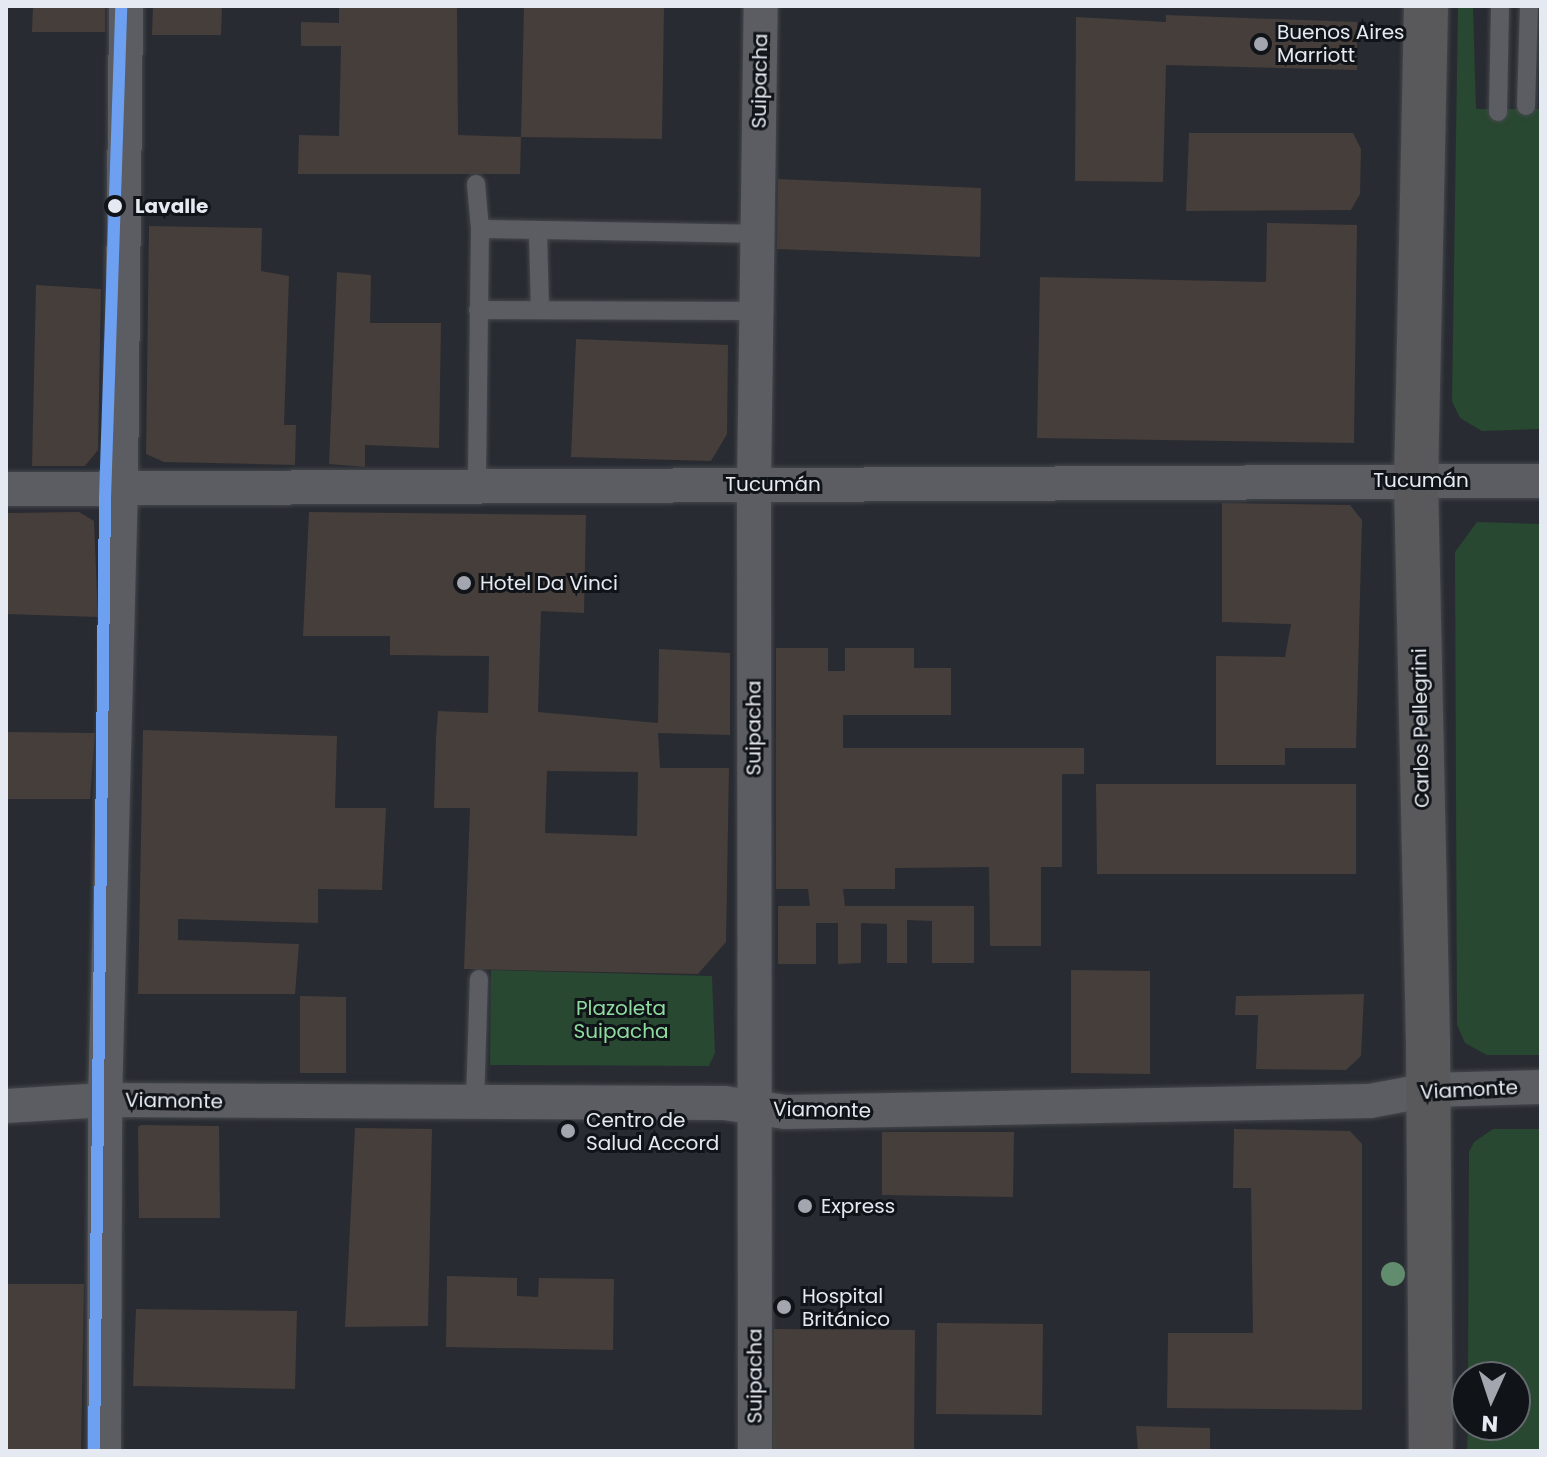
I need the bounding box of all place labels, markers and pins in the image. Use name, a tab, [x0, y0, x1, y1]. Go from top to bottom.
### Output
place label: Buenos Aires Marriott	[1277, 20, 1405, 67]
marker: Buenos Aires Marriott	[1252, 35, 1270, 53]
marker: Lavalle	[102, 193, 128, 219]
place label: Lavalle	[135, 194, 208, 218]
place label: Hotel Da Vinci	[480, 571, 618, 595]
marker: Hotel Da Vinci	[455, 574, 473, 592]
place label: Centro de Salud Accord	[586, 1108, 719, 1155]
marker: Centro de Salud Accord	[557, 1120, 579, 1142]
place label: Express	[821, 1194, 895, 1218]
marker: Express	[796, 1197, 814, 1215]
place label: Hospital Británico	[802, 1284, 890, 1331]
marker: Hospital Británico	[773, 1296, 795, 1318]

